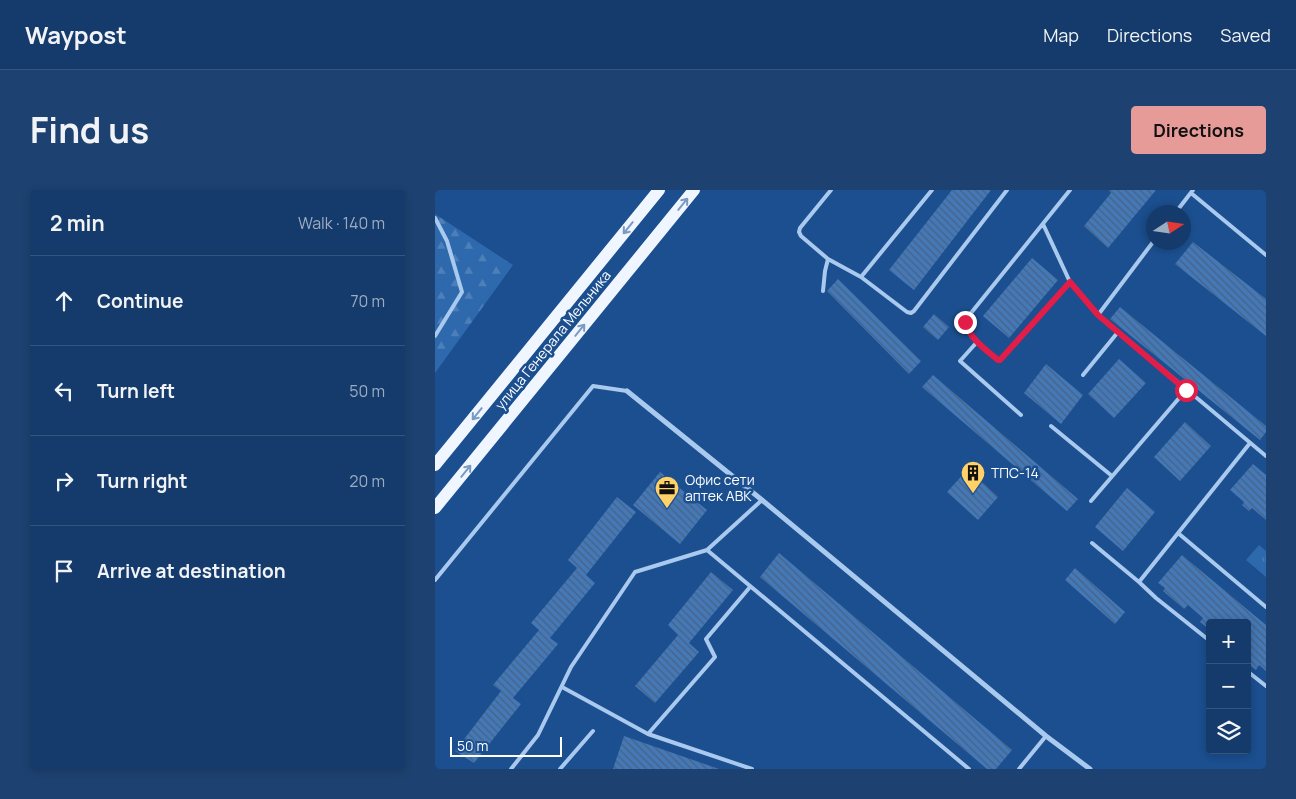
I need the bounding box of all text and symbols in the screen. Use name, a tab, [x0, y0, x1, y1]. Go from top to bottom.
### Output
text: Waypost	[25, 18, 127, 51]
text: Map	[1043, 23, 1079, 47]
text: Directions	[1107, 23, 1192, 47]
text: Saved	[1220, 23, 1271, 47]
text: Find us	[30, 106, 149, 154]
button: Directions	[1131, 106, 1266, 154]
one-way arrow	[677, 198, 688, 211]
north arrow	[1146, 205, 1191, 250]
text: 2 min	[50, 209, 105, 237]
text: Walk · 140 m	[298, 212, 385, 234]
one-way arrow	[622, 221, 633, 234]
street label: улица Генерала Мельника	[490, 266, 615, 413]
icon: ahead	[50, 287, 78, 315]
text: Continue	[97, 288, 183, 314]
text: 70 m	[350, 290, 385, 312]
route end	[954, 311, 977, 334]
one-way arrow	[575, 324, 586, 337]
icon: left	[50, 377, 78, 405]
text: Turn left	[97, 378, 175, 404]
route start	[1175, 379, 1198, 402]
text: 50 m	[349, 380, 385, 402]
one-way arrow	[471, 407, 482, 420]
building icon: ТПС-14	[960, 460, 986, 494]
place label: ТПС-14	[991, 463, 1039, 482]
one-way arrow	[460, 464, 471, 477]
icon: right	[50, 467, 78, 495]
text: Turn right	[97, 468, 187, 494]
text: 20 m	[349, 470, 385, 492]
place label: Офис сети аптек АВК	[685, 470, 755, 505]
office icon: Офис сети аптек АВК	[654, 475, 680, 509]
icon: arrive	[50, 557, 78, 585]
text: Arrive at destination	[97, 558, 286, 584]
map controls	[1206, 619, 1251, 754]
button: +	[1206, 619, 1251, 664]
button: −	[1206, 664, 1251, 709]
button: layers	[1206, 709, 1251, 754]
scale bar	[450, 734, 563, 757]
text: 50 m	[457, 736, 488, 755]

